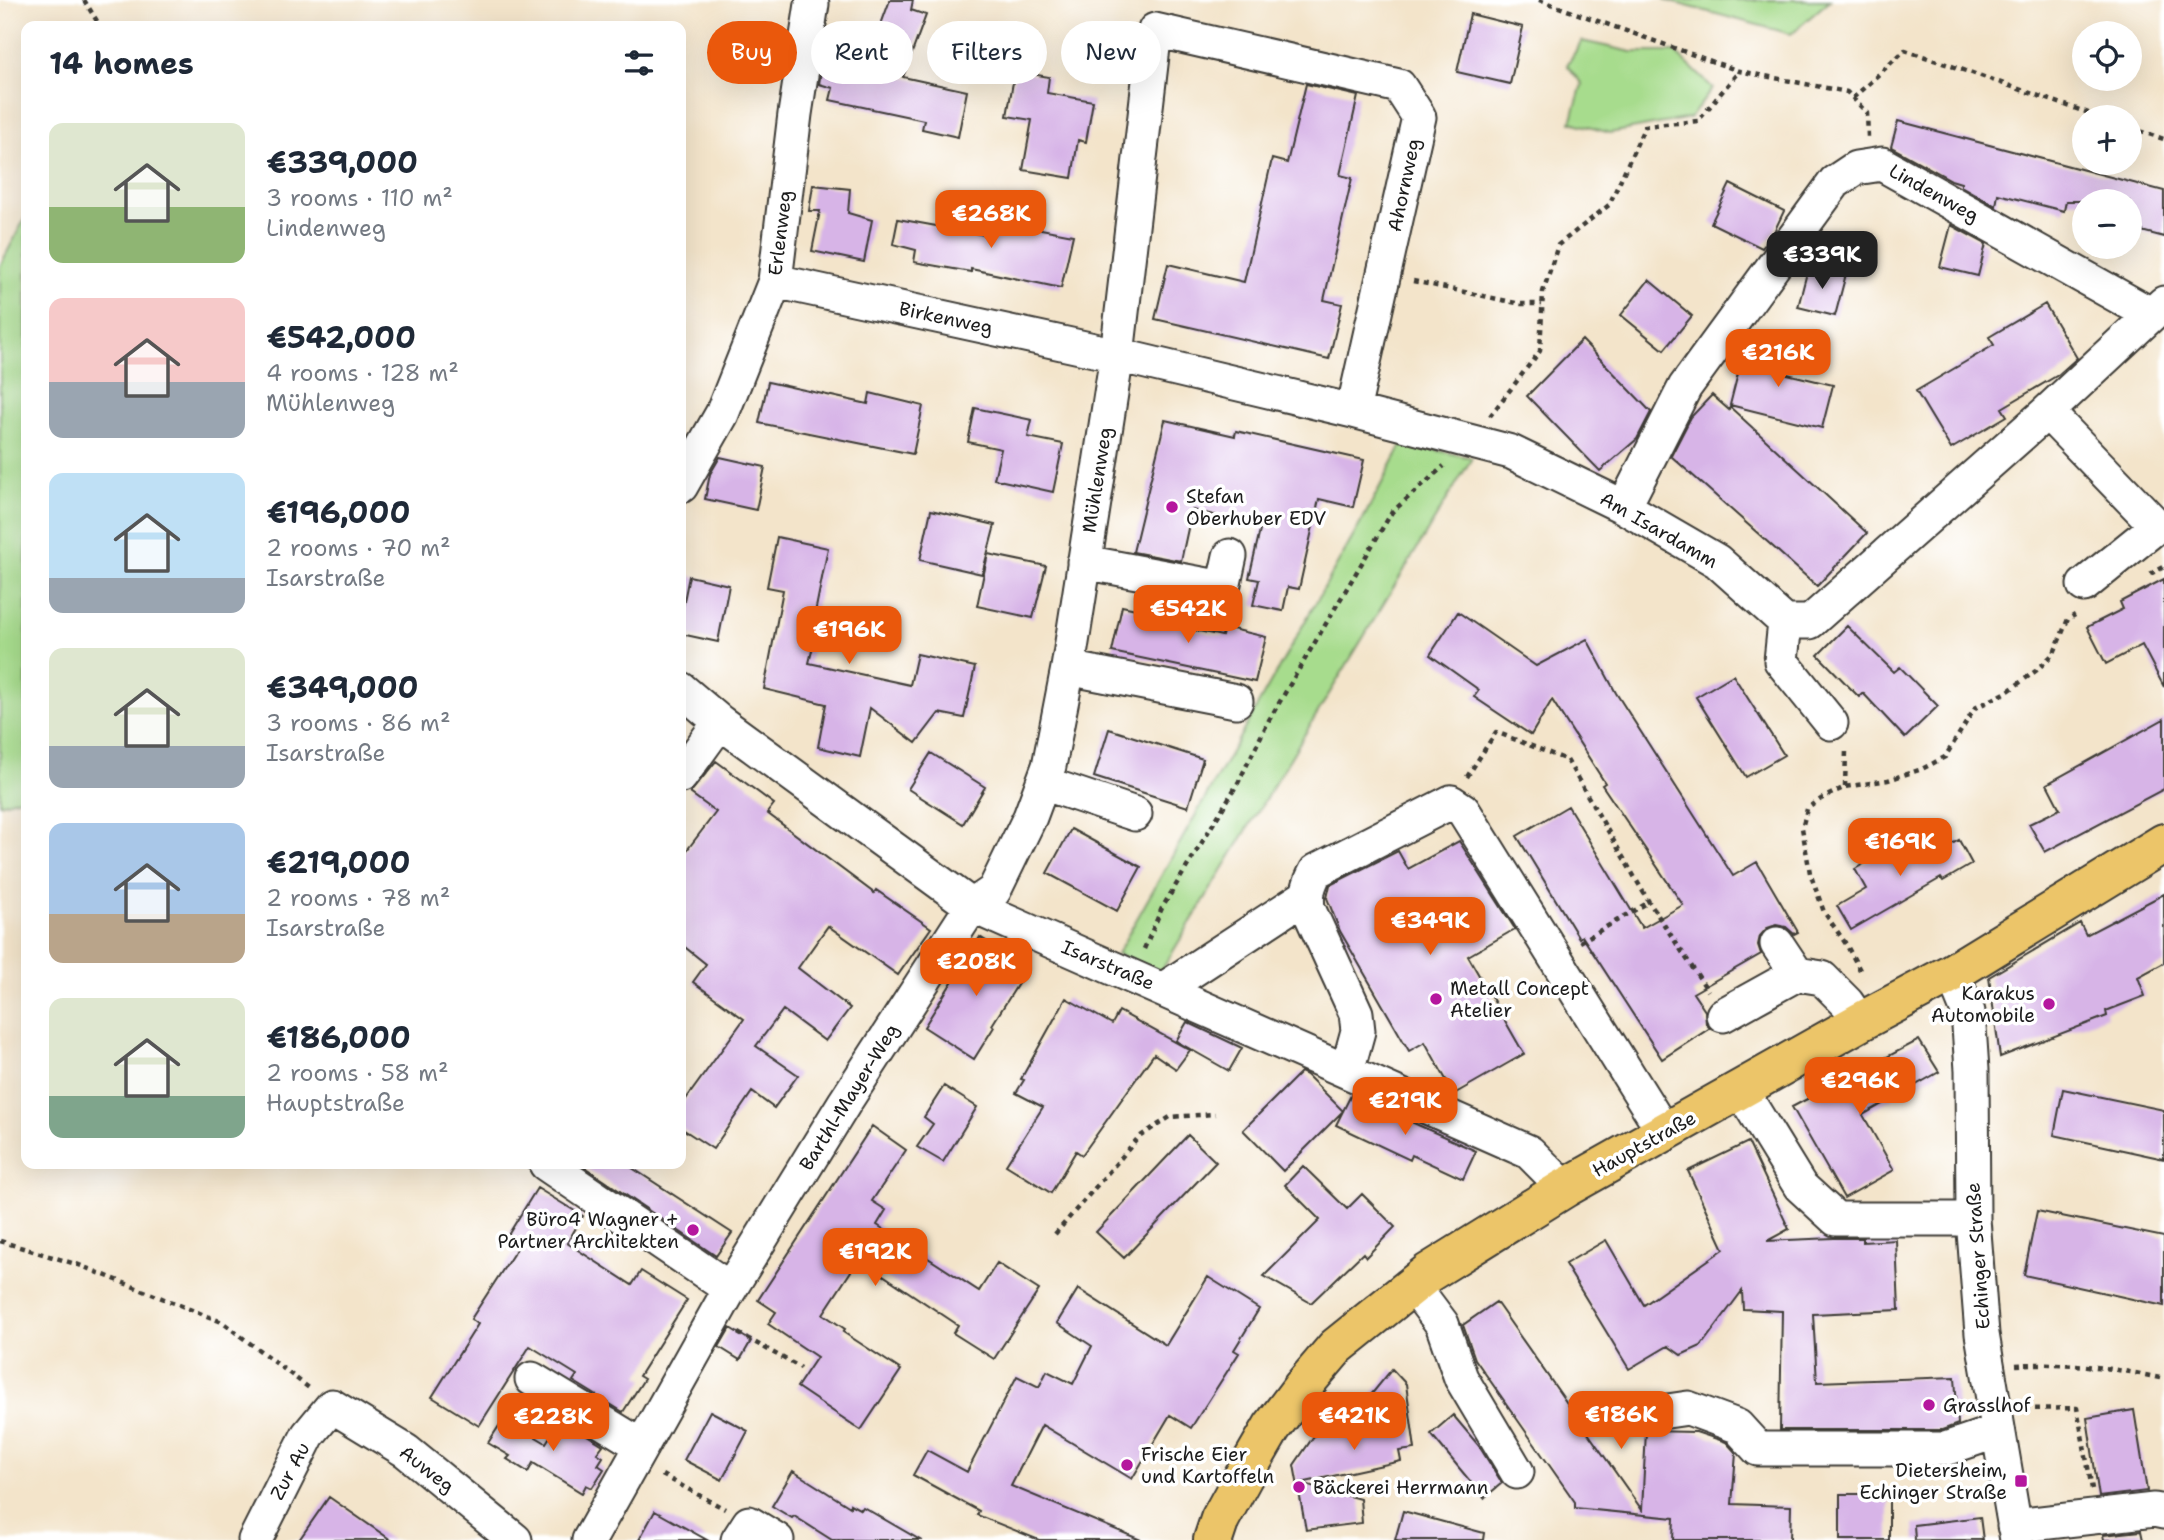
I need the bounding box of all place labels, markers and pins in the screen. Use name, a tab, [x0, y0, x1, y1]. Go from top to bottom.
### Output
pin: €268K	[942, 190, 1040, 250]
pin: €339K	[1773, 232, 1871, 291]
pin: €216K	[1729, 330, 1827, 389]
place label: Stefan Oberhuber EDV	[1186, 484, 1326, 531]
marker: Stefan Oberhuber EDV	[1164, 499, 1180, 515]
pin: €542K	[1139, 586, 1237, 645]
pin: €196K	[800, 606, 898, 666]
pin: €169K	[1851, 818, 1949, 878]
pin: €349K	[1381, 898, 1479, 957]
pin: €208K	[927, 939, 1025, 998]
place label: Metall Concept Atelier	[1450, 976, 1589, 1023]
place label: Karakus Automobile	[1931, 981, 2035, 1028]
marker: Metall Concept Atelier	[1428, 991, 1444, 1007]
marker: Karakus Automobile	[2041, 996, 2057, 1012]
pin: €296K	[1811, 1058, 1909, 1117]
pin: €219K	[1356, 1078, 1454, 1137]
place label: Büro4 Wagner + Partner Architekten	[497, 1207, 679, 1254]
marker: Büro4 Wagner + Partner Architekten	[685, 1222, 701, 1238]
pin: €192K	[826, 1228, 924, 1288]
pin: €421K	[1305, 1392, 1403, 1452]
pin: €186K	[1572, 1392, 1670, 1451]
place label: Grasslhof	[1943, 1393, 2032, 1418]
pin: €228K	[504, 1394, 602, 1453]
marker: Grasslhof	[1921, 1397, 1937, 1413]
place label: Frische Eier und Kartoffeln	[1141, 1442, 1274, 1489]
marker: Frische Eier und Kartoffeln	[1119, 1457, 1135, 1473]
place label: Dietersheim, Echinger Straße	[1860, 1458, 2007, 1505]
marker: Dietersheim, Echinger Straße	[2013, 1473, 2029, 1489]
place label: Bäckerei Herrmann	[1313, 1475, 1488, 1500]
marker: Bäckerei Herrmann	[1291, 1479, 1307, 1495]

